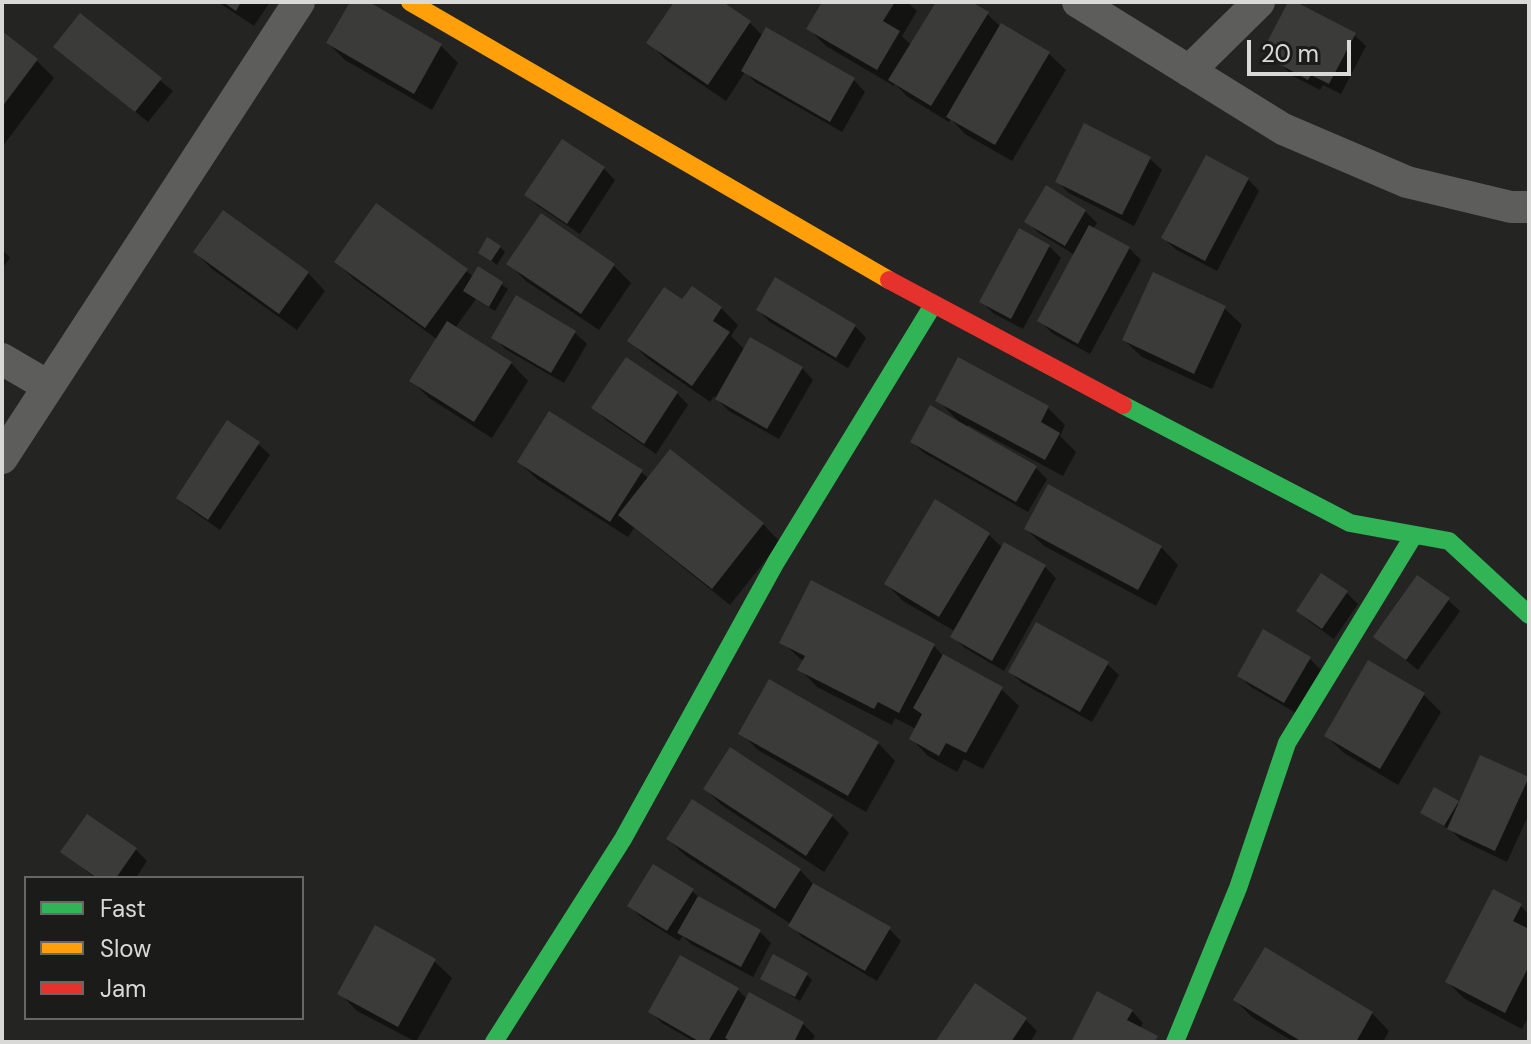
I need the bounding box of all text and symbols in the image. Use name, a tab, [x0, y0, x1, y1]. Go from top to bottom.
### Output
scale bar	[1251, 24, 1355, 74]
text: 20 m	[1261, 38, 1319, 69]
legend	[24, 876, 304, 1020]
text: Fast	[100, 893, 146, 924]
text: Slow	[100, 933, 151, 964]
text: Jam	[100, 973, 146, 1004]

